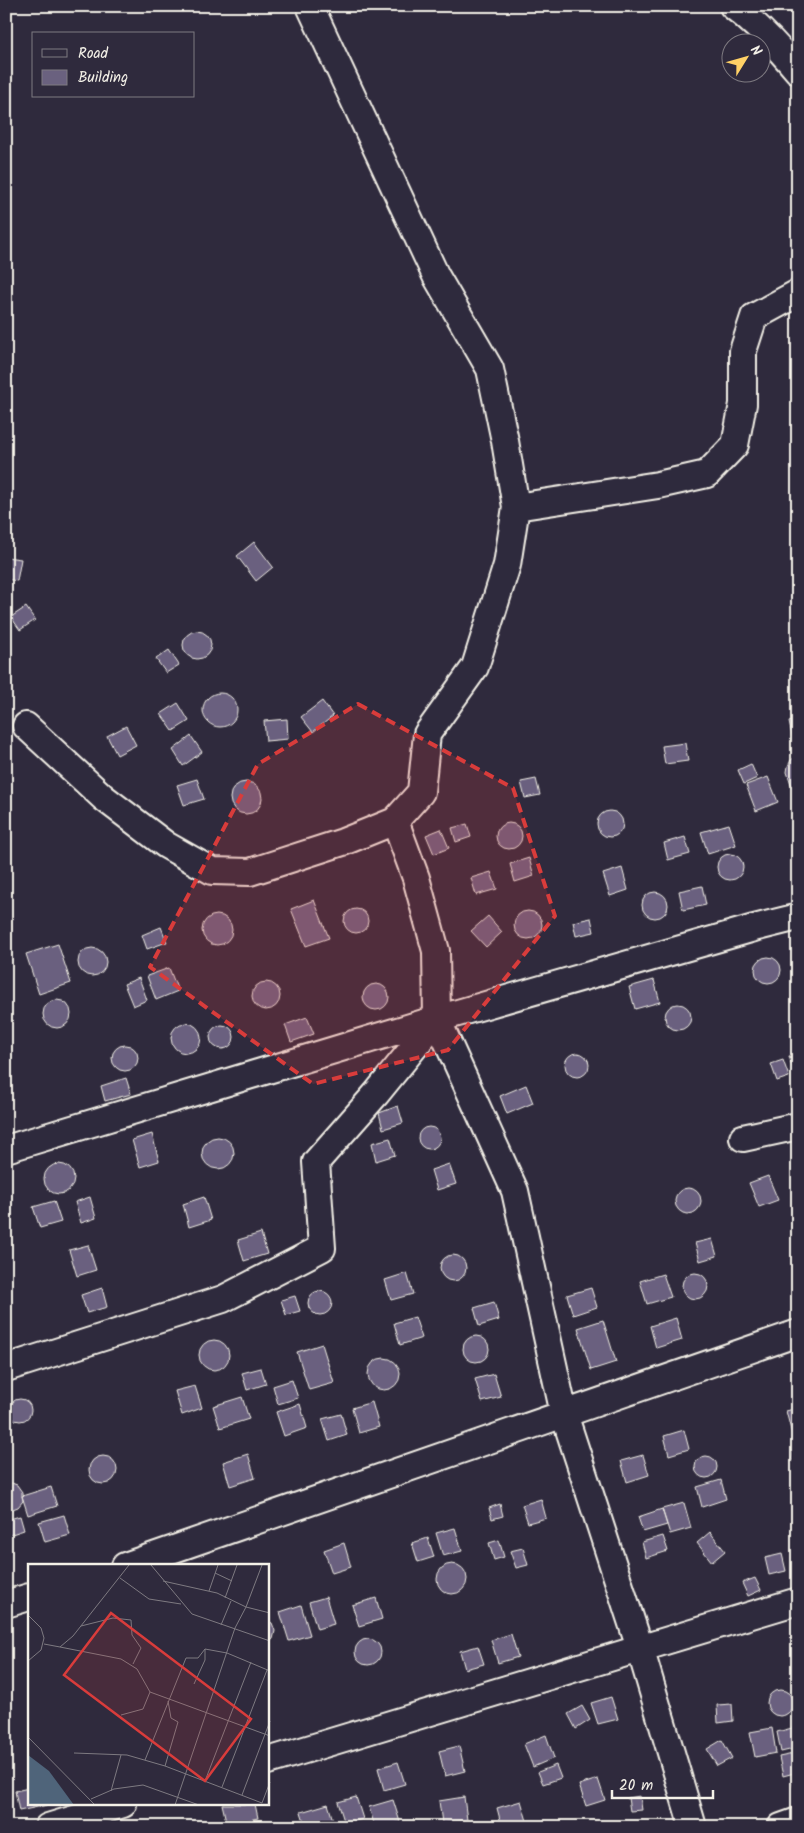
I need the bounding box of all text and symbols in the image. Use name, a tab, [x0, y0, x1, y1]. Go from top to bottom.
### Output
legend	[32, 32, 195, 98]
north arrow	[722, 32, 772, 82]
text: N	[744, 41, 767, 61]
text: Road	[78, 42, 109, 66]
text: Building	[78, 66, 128, 90]
inset map	[28, 1564, 269, 1806]
scale bar	[612, 1768, 713, 1800]
text: 20 m	[619, 1774, 653, 1798]

